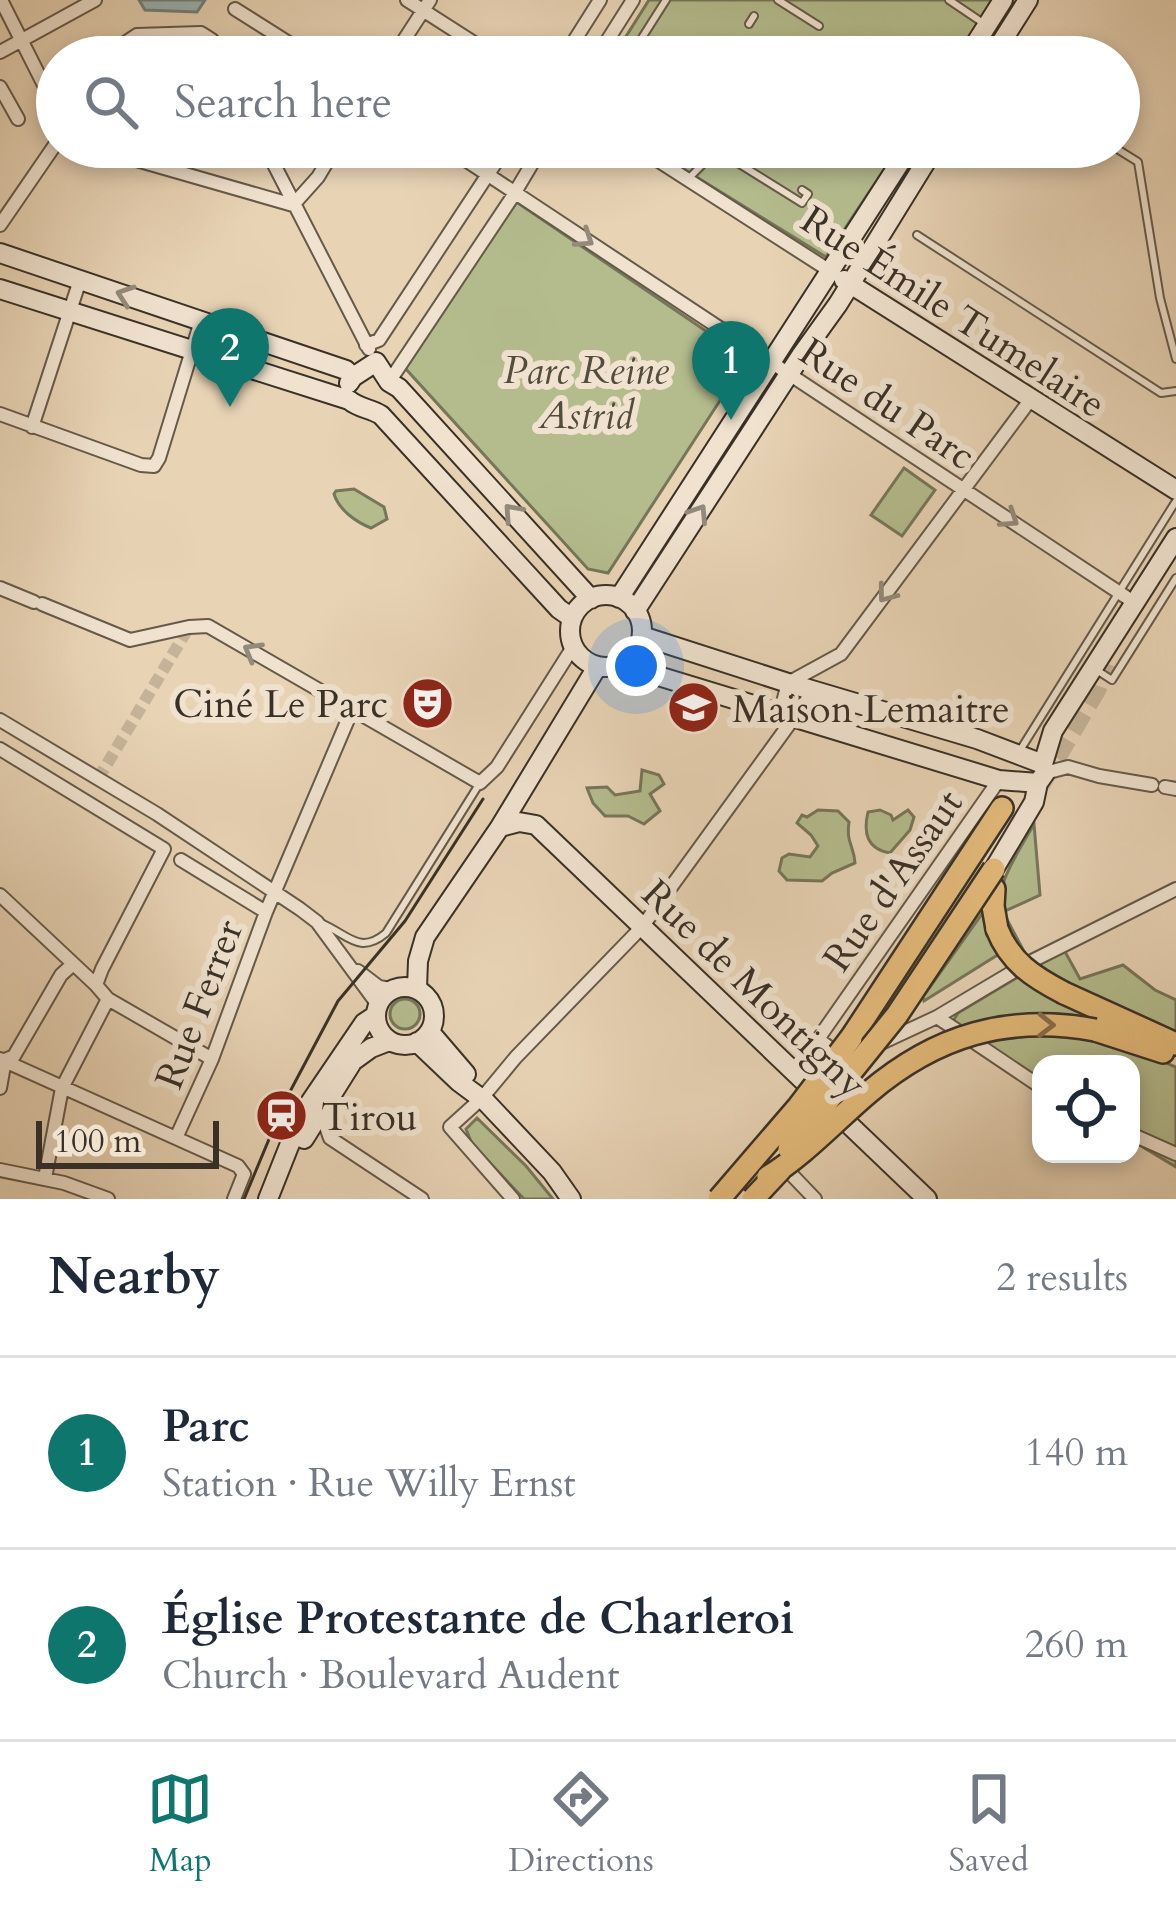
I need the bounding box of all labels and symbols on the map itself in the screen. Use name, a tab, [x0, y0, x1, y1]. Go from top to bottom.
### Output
street label: Rue Émile Tumelaire	[791, 194, 1116, 431]
one-way arrow	[572, 225, 594, 247]
one-way arrow	[116, 285, 137, 309]
pin: 2	[191, 308, 269, 407]
pin: 1	[692, 321, 770, 420]
street label: Rue du Parc	[789, 326, 985, 482]
park label: Parc Reine Astrid	[503, 344, 670, 442]
one-way arrow	[505, 504, 526, 526]
one-way arrow	[685, 504, 708, 526]
one-way arrow	[996, 505, 1018, 527]
one-way arrow	[879, 581, 901, 602]
your location	[606, 636, 666, 696]
one-way arrow	[243, 642, 264, 665]
theatre icon: Ciné Le Parc	[399, 675, 455, 731]
place label: Ciné Le Parc	[173, 678, 388, 731]
school or university icon: Maison Lemaitre	[665, 680, 721, 736]
place label: Maison Lemaitre	[732, 683, 1010, 736]
street label: Rue d'Assaut	[811, 779, 975, 982]
street label: Rue de Montigny	[630, 868, 878, 1110]
street label: Rue Ferrer	[143, 912, 256, 1097]
one-way arrow	[1037, 1011, 1056, 1037]
station icon: Tirou	[254, 1088, 310, 1144]
place label: Tirou	[321, 1091, 417, 1144]
scale bar	[36, 1115, 219, 1168]

